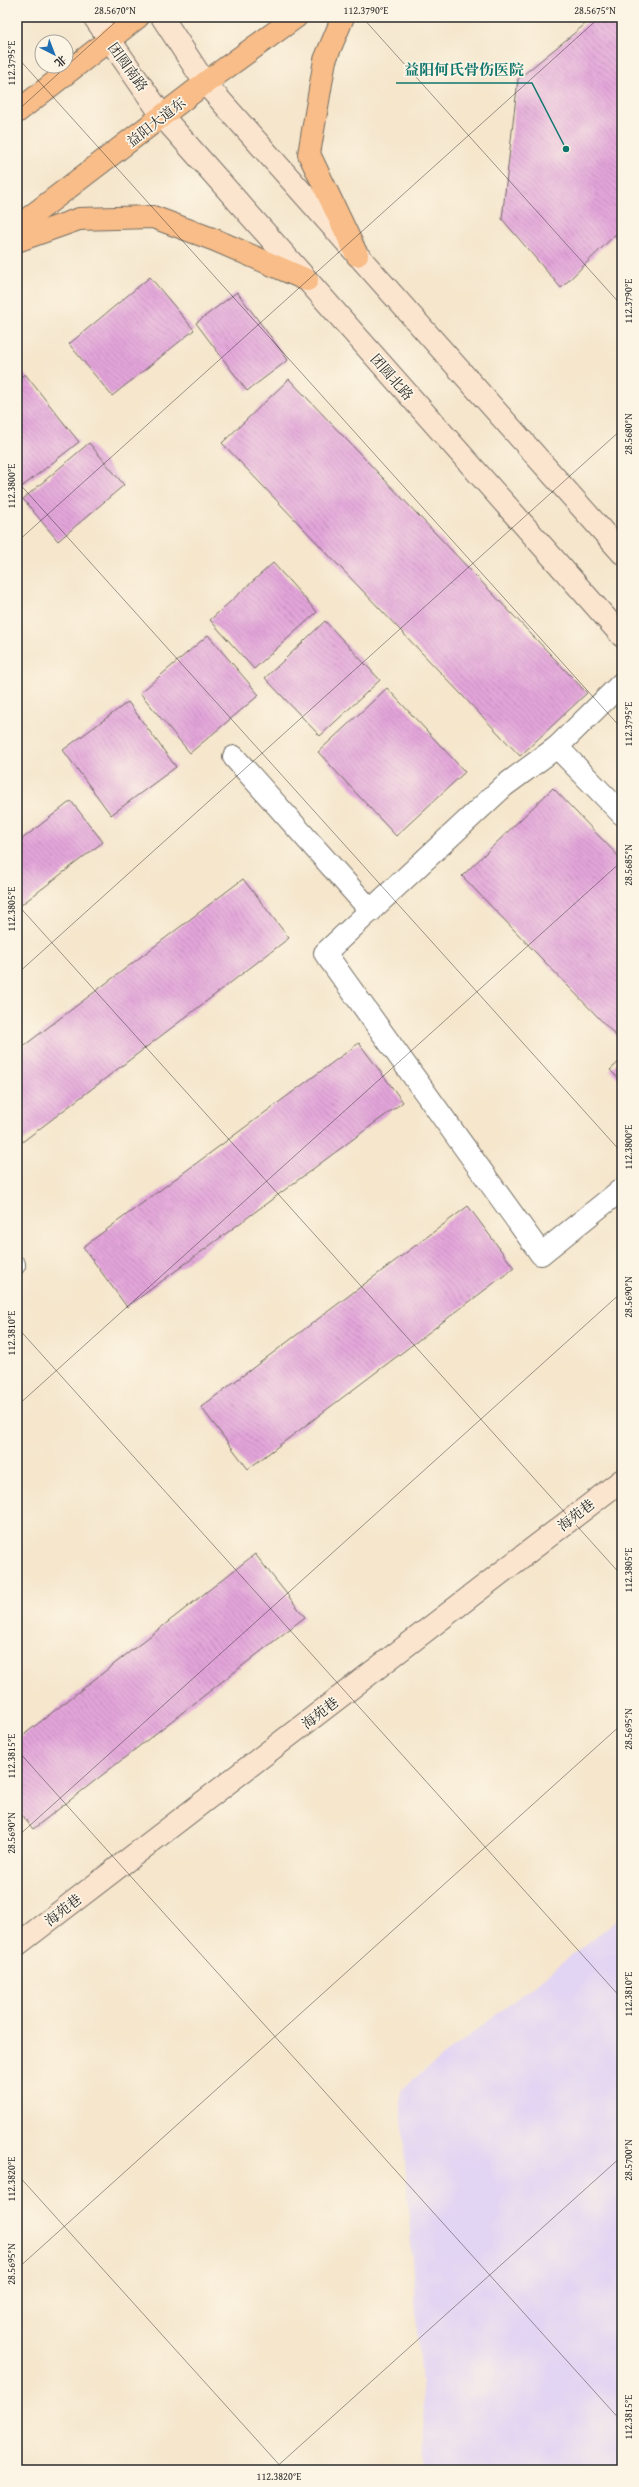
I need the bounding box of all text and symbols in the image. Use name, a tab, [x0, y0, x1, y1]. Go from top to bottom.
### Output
text: 28.5670°N	[94, 3, 136, 18]
text: 112.3790°E	[344, 3, 388, 18]
text: 28.5675°N	[574, 3, 616, 18]
north arrow	[34, 34, 74, 74]
street label: 团圆南路	[103, 38, 153, 96]
text: 112.3795°E	[4, 41, 19, 85]
text: 北	[51, 52, 70, 71]
callout: 益阳何氏骨伤医院	[396, 56, 532, 83]
text: 益阳何氏骨伤医院	[404, 59, 524, 80]
street label: 益阳大道东	[122, 93, 190, 151]
text: 112.3790°E	[621, 279, 636, 323]
street label: 团圆北路	[366, 349, 418, 405]
text: 28.5680°N	[621, 413, 636, 455]
text: 112.3800°E	[4, 464, 19, 508]
text: 112.3795°E	[621, 702, 636, 746]
text: 28.5685°N	[621, 844, 636, 886]
text: 112.3805°E	[4, 887, 19, 931]
text: 112.3800°E	[621, 1125, 636, 1169]
text: 28.5690°N	[621, 1276, 636, 1318]
text: 112.3810°E	[4, 1311, 19, 1355]
street label: 海苑巷	[553, 1494, 599, 1536]
text: 112.3805°E	[621, 1548, 636, 1592]
street label: 海苑巷	[297, 1692, 343, 1734]
text: 28.5695°N	[621, 1708, 636, 1750]
text: 112.3815°E	[4, 1734, 19, 1778]
text: 28.5690°N	[4, 1812, 19, 1854]
street label: 海苑巷	[40, 1889, 86, 1931]
text: 112.3810°E	[621, 1972, 636, 2016]
text: 28.5700°N	[621, 2139, 636, 2181]
text: 112.3820°E	[4, 2157, 19, 2201]
text: 28.5695°N	[4, 2243, 19, 2285]
text: 112.3815°E	[621, 2395, 636, 2439]
text: 112.3820°E	[257, 2469, 301, 2484]

